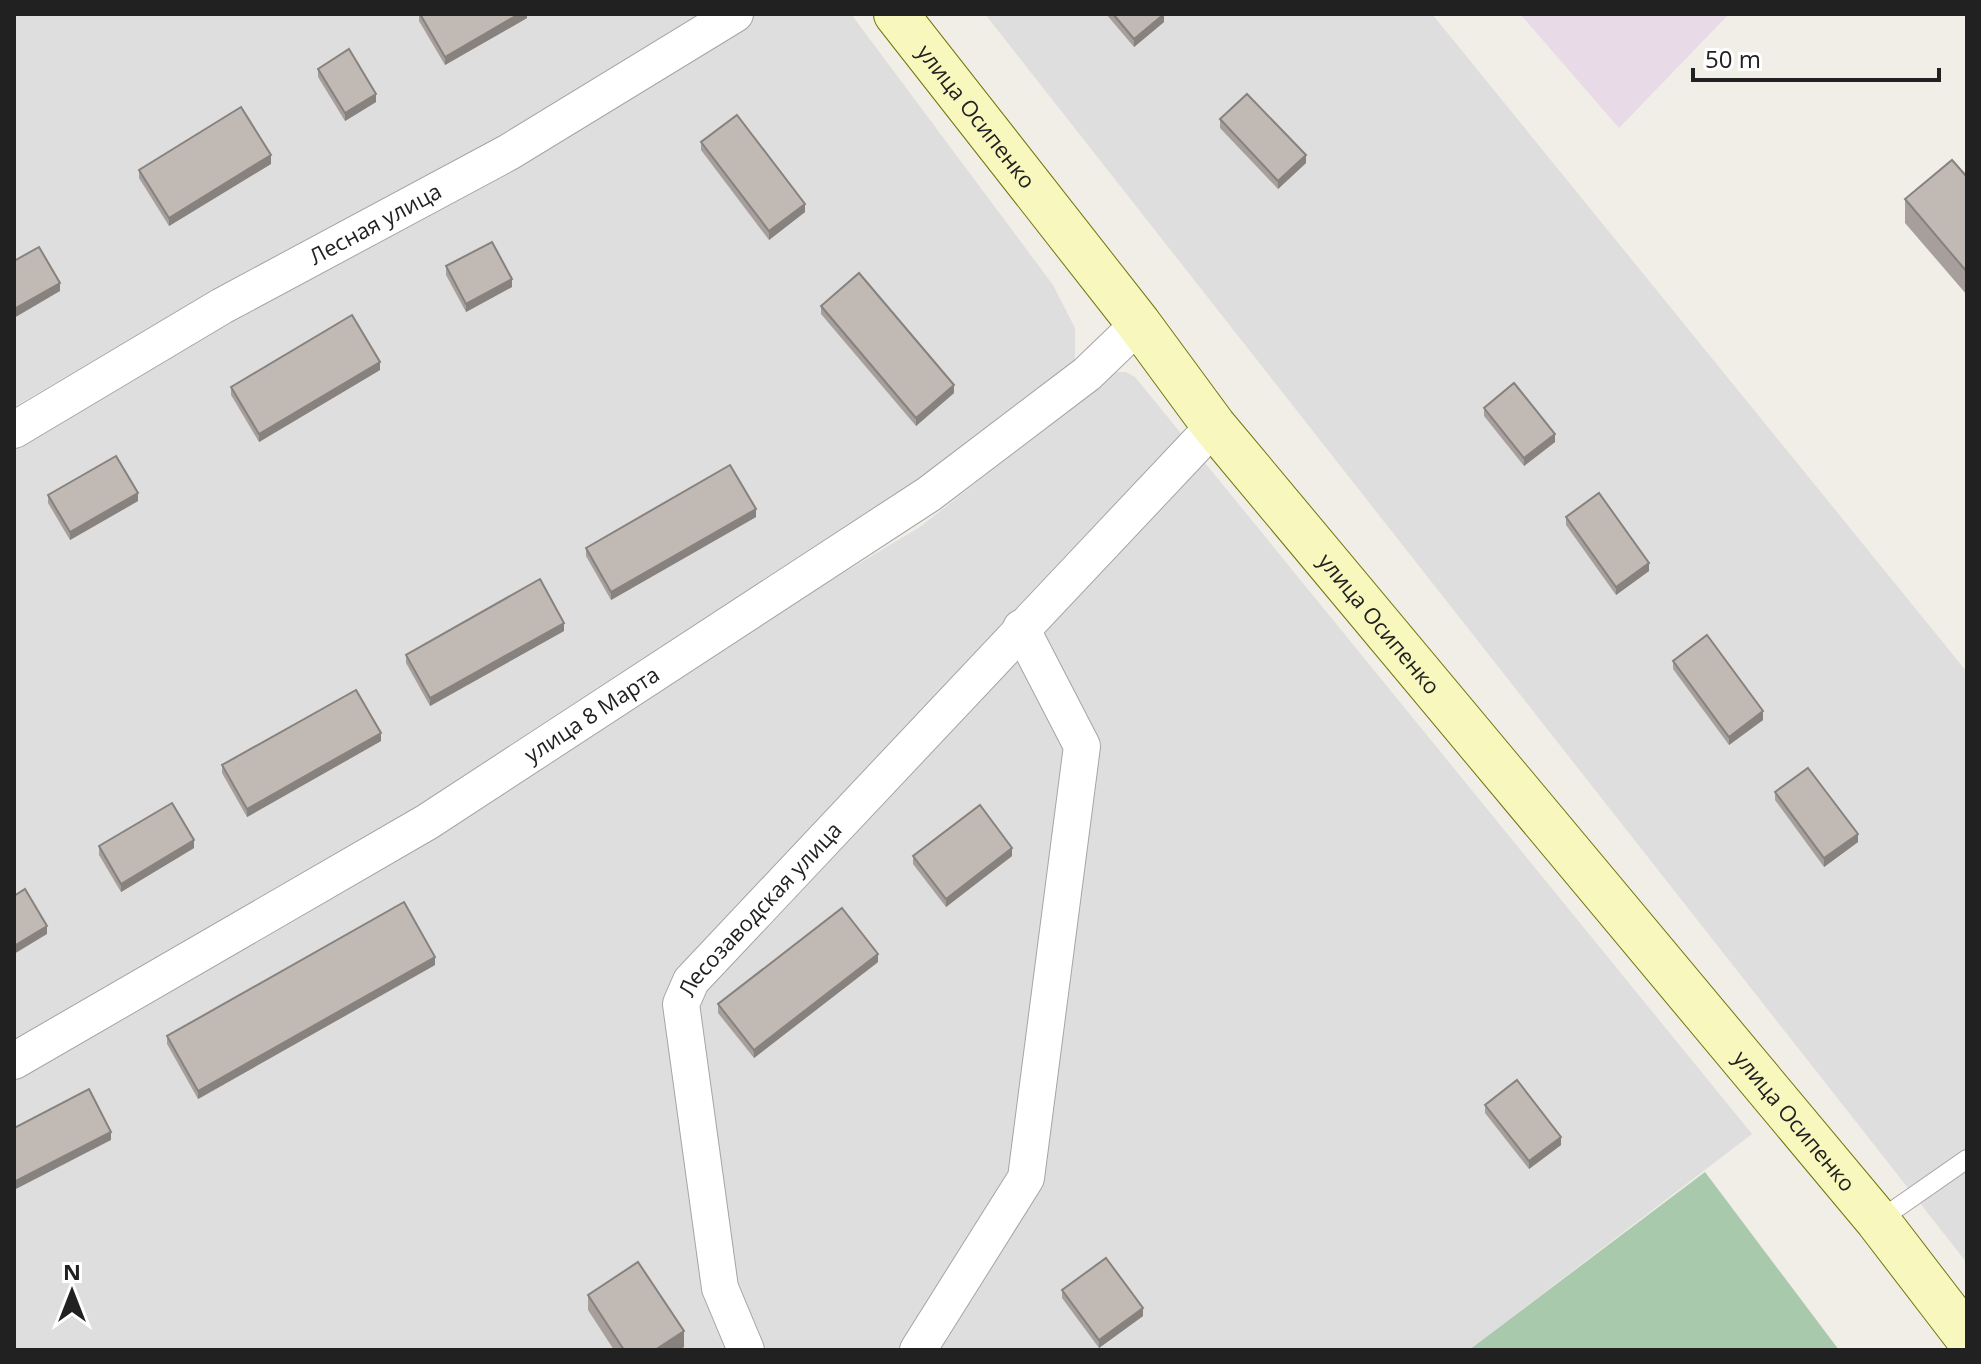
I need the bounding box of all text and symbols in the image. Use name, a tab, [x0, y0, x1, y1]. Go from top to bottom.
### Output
scale bar	[1693, 32, 1939, 82]
street label: улица Осипенко	[911, 37, 1043, 194]
text: 50 m	[1705, 42, 1761, 75]
street label: Лесная улица	[303, 175, 446, 271]
street label: улица Осипенко	[1312, 546, 1448, 700]
street label: улица 8 Марта	[518, 658, 665, 769]
street label: Лесозаводская улица	[670, 815, 848, 1001]
street label: улица Осипенко	[1727, 1043, 1863, 1197]
north arrow	[32, 1252, 112, 1332]
text: N	[63, 1256, 81, 1286]

